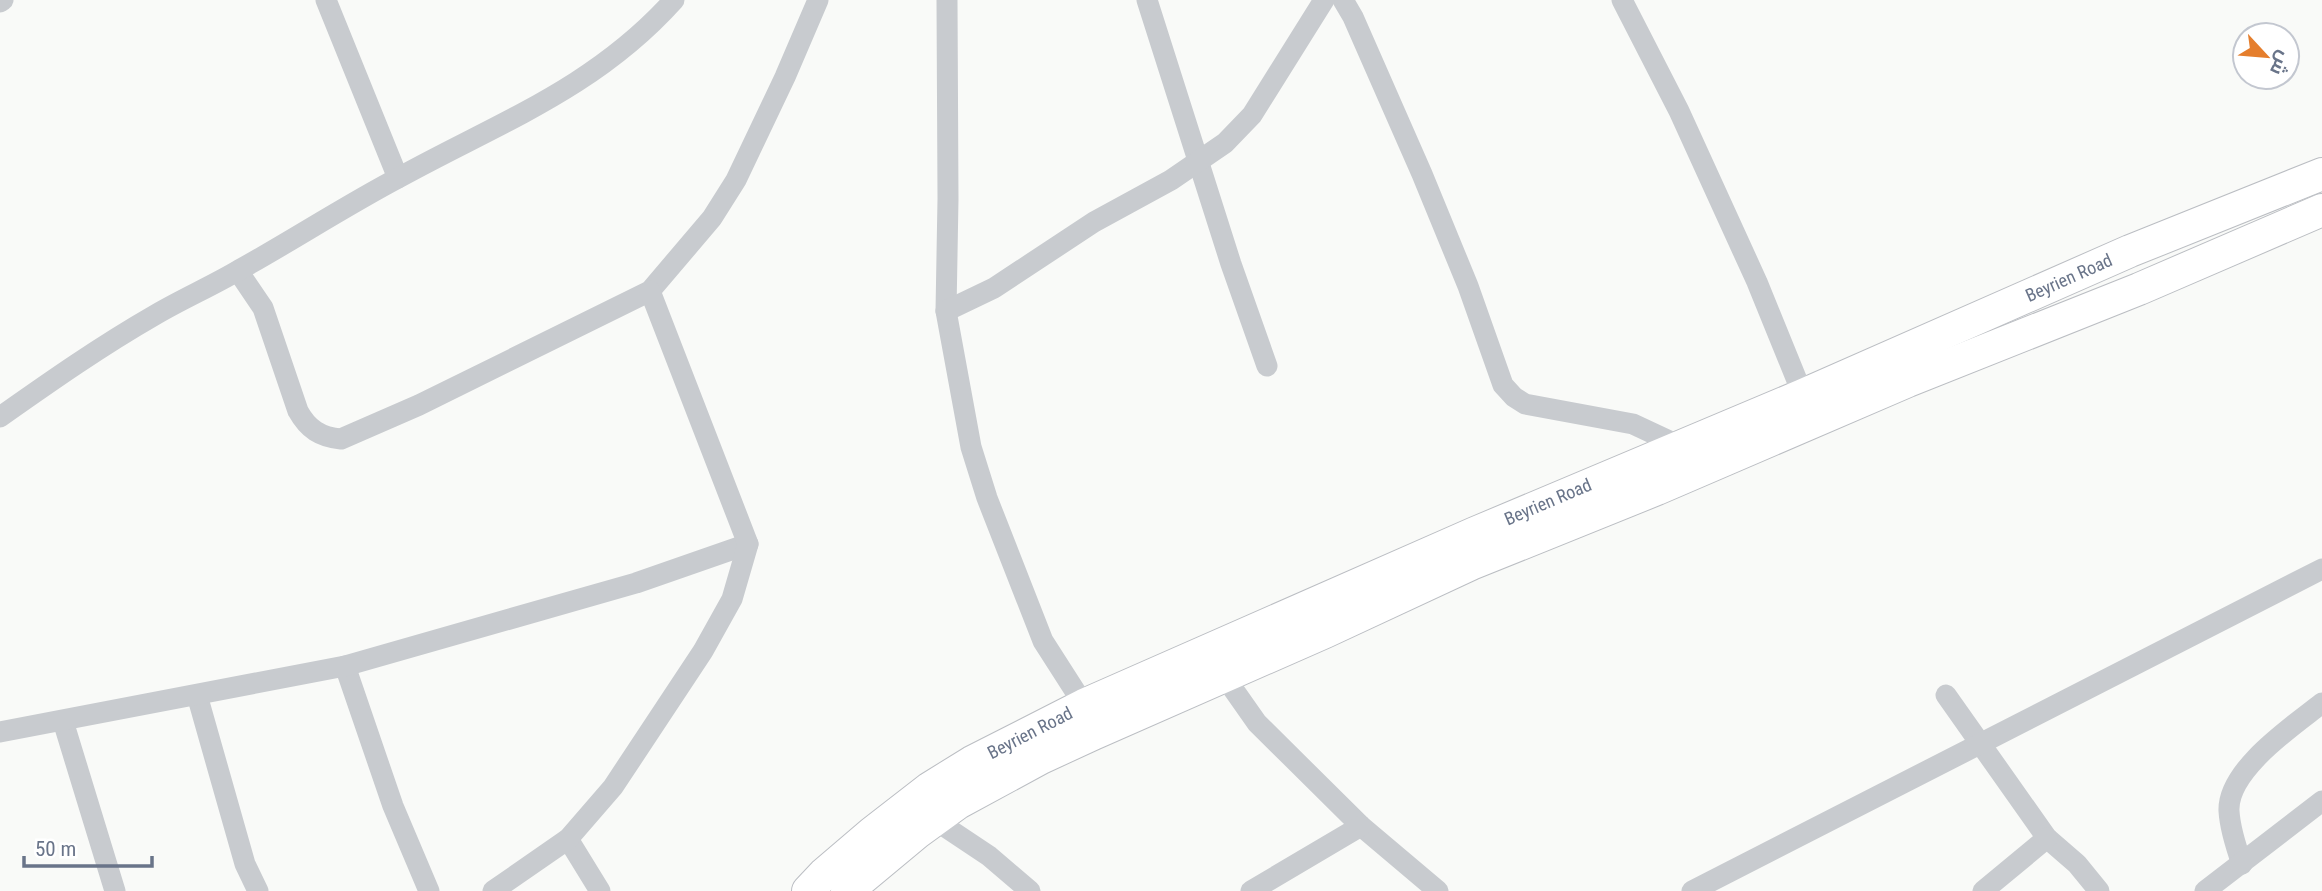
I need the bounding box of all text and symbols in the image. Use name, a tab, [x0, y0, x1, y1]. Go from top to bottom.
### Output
north arrow	[2231, 21, 2301, 91]
text: ش	[2265, 47, 2297, 79]
street label: Beyrien Road	[2022, 249, 2115, 306]
street label: Beyrien Road	[1501, 474, 1595, 529]
street label: Beyrien Road	[984, 702, 1076, 763]
scale bar	[24, 824, 152, 868]
text: 50 m	[35, 837, 76, 861]

